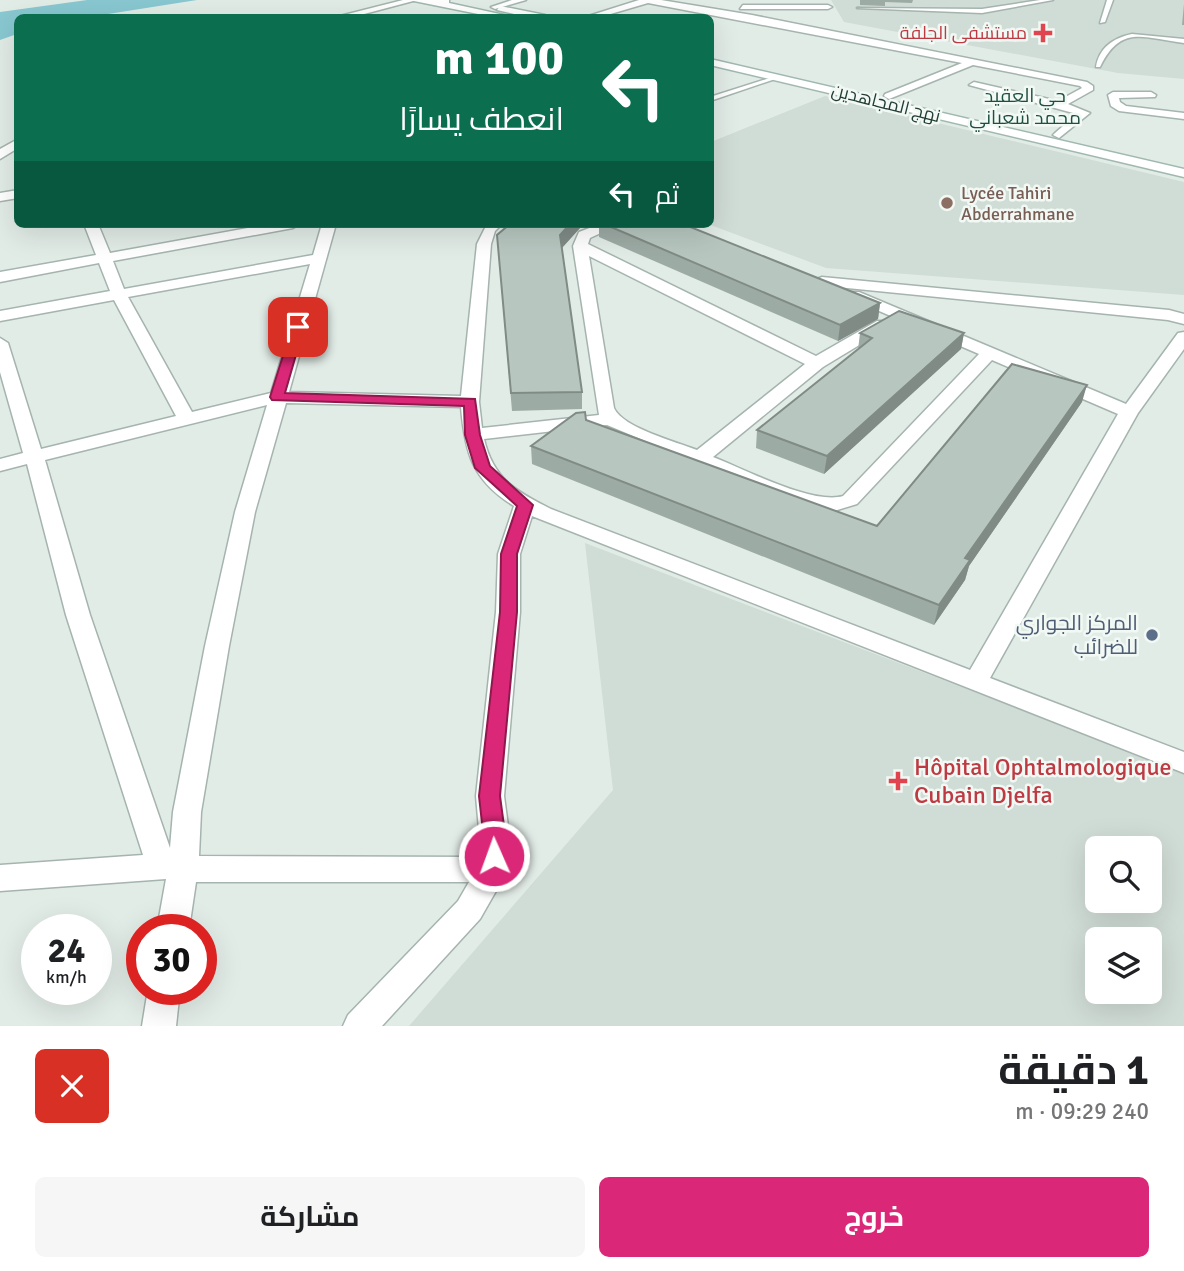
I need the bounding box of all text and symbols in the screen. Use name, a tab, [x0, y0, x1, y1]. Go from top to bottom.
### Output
place label: مستشفى الجلفة	[900, 22, 1027, 44]
marker: مستشفى الجلفة	[1033, 23, 1053, 43]
text: 100 m	[434, 28, 564, 88]
icon: left	[588, 42, 679, 133]
street label: نهج المجاهدين	[829, 79, 943, 128]
district label: حي العقيد محمد شعباني	[969, 84, 1081, 132]
text: انعطف يسارًا	[399, 100, 564, 139]
icon: left	[603, 175, 641, 213]
text: ثم	[655, 180, 679, 212]
place label: Lycée Tahiri Abderrahmane	[961, 182, 1074, 225]
marker: Lycée Tahiri Abderrahmane	[939, 195, 955, 211]
pin	[268, 297, 328, 357]
icon: arrive	[279, 308, 317, 346]
place label: المركز الجواري للضرائب	[1016, 610, 1138, 660]
marker: المركز الجواري للضرائب	[1144, 627, 1160, 643]
place label: Hôpital Ophtalmologique Cubain Djelfa	[914, 752, 1172, 810]
marker: Hôpital Ophtalmologique Cubain Djelfa	[888, 771, 908, 791]
position arrow	[457, 819, 531, 893]
map controls	[1085, 836, 1162, 1004]
button: search	[1085, 836, 1162, 913]
speed limit sign: 30	[126, 914, 217, 1005]
button: layers	[1085, 927, 1162, 1004]
text: 24	[48, 929, 85, 972]
text: km/h	[46, 966, 87, 988]
text: 1 دقيقة	[998, 1045, 1149, 1096]
button: close	[35, 1049, 109, 1123]
text: 240 m · 09:29	[1015, 1097, 1149, 1126]
button: مشاركة	[35, 1177, 585, 1257]
button: خروج	[599, 1177, 1149, 1257]

